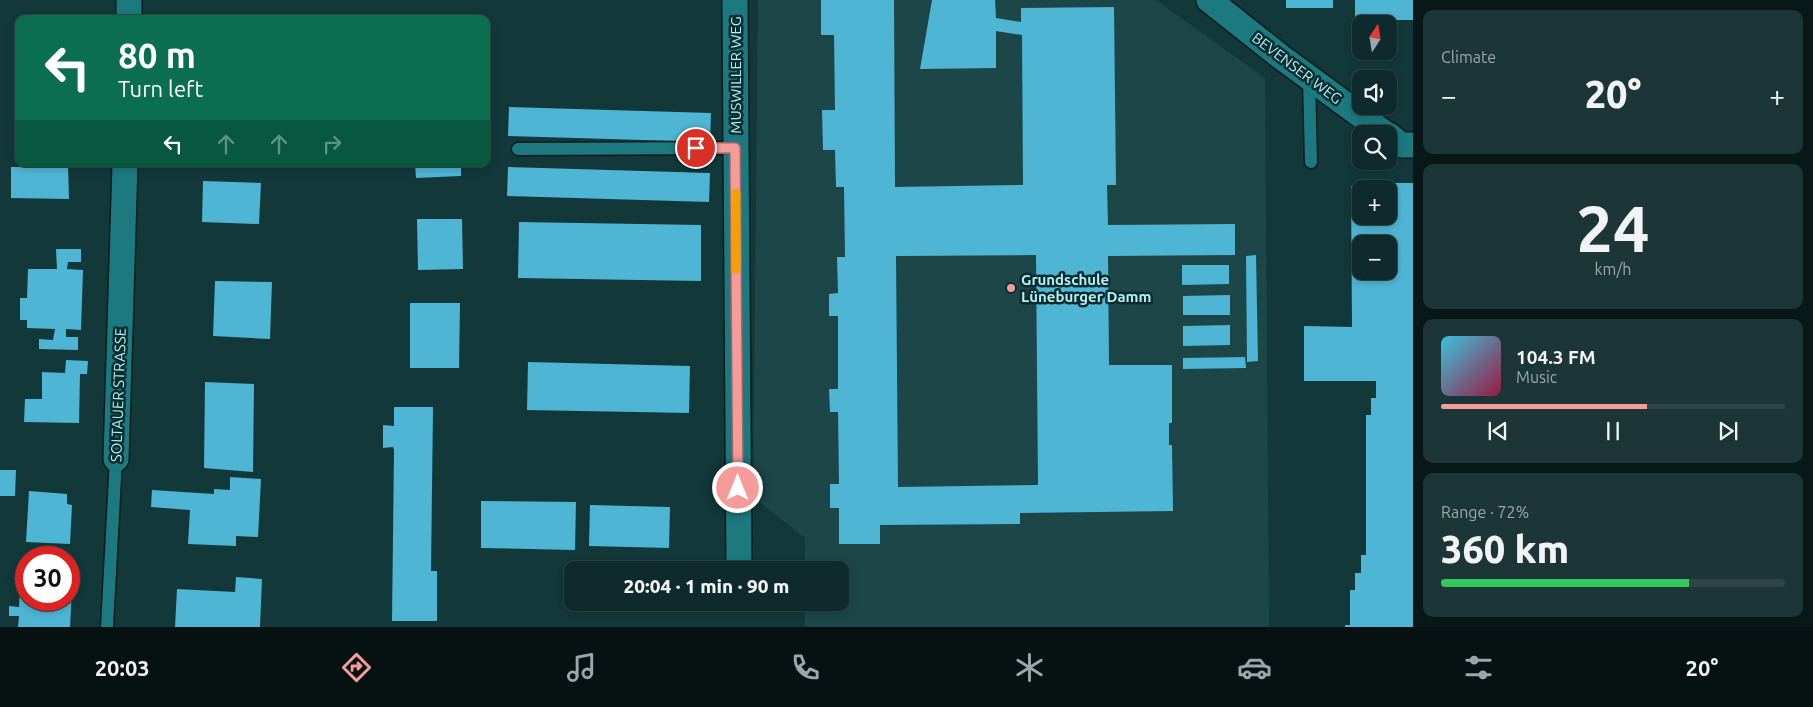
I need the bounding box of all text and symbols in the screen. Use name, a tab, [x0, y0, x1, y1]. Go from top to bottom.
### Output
north arrow	[1352, 15, 1398, 60]
map controls	[1352, 15, 1397, 280]
street label: MUSWILLER WEG	[727, 16, 744, 134]
street label: BEVENSER WEG	[1249, 29, 1345, 107]
icon: left	[35, 35, 100, 100]
text: 80 m	[118, 35, 196, 75]
text: Climate	[1441, 48, 1496, 66]
button: sound	[1352, 70, 1397, 115]
text: 20°	[1585, 73, 1641, 115]
text: Turn left	[118, 76, 203, 101]
text: −	[1441, 80, 1457, 111]
text: +	[1769, 80, 1785, 111]
button: search	[1352, 125, 1397, 170]
pin	[675, 127, 717, 169]
icon: left	[159, 130, 187, 158]
icon: ahead	[212, 130, 240, 158]
icon: ahead	[265, 130, 293, 158]
icon: right	[318, 130, 346, 158]
icon: arrive	[682, 134, 710, 162]
button: +	[1352, 180, 1397, 225]
text: 24	[1576, 191, 1650, 264]
button: −	[1352, 235, 1397, 280]
text: km/h	[1595, 260, 1631, 278]
place label: Grundschule Lüneburger Damm	[1021, 271, 1151, 305]
marker: Grundschule Lüneburger Damm	[1005, 282, 1017, 294]
street label: SOLTAUER STRASSE	[107, 328, 129, 462]
text: 104.3 FM	[1516, 346, 1596, 368]
text: Music	[1516, 368, 1557, 386]
icon: previous	[1484, 417, 1512, 445]
icon: pause	[1599, 417, 1627, 445]
icon: next	[1714, 417, 1742, 445]
position arrow	[711, 461, 763, 513]
text: Range · 72%	[1441, 503, 1529, 521]
text: 360 km	[1441, 528, 1569, 570]
speed limit sign: 30	[15, 546, 80, 611]
text: 20:04 · 1 min · 90 m	[624, 575, 789, 597]
icon: directions	[339, 650, 374, 685]
icon: music	[564, 650, 599, 685]
icon: phone	[788, 650, 823, 685]
icon: climate	[1012, 650, 1047, 685]
icon: car	[1237, 650, 1272, 685]
icon: filters	[1461, 650, 1496, 685]
text: 20:03	[95, 655, 150, 680]
text: 20°	[1686, 655, 1718, 680]

